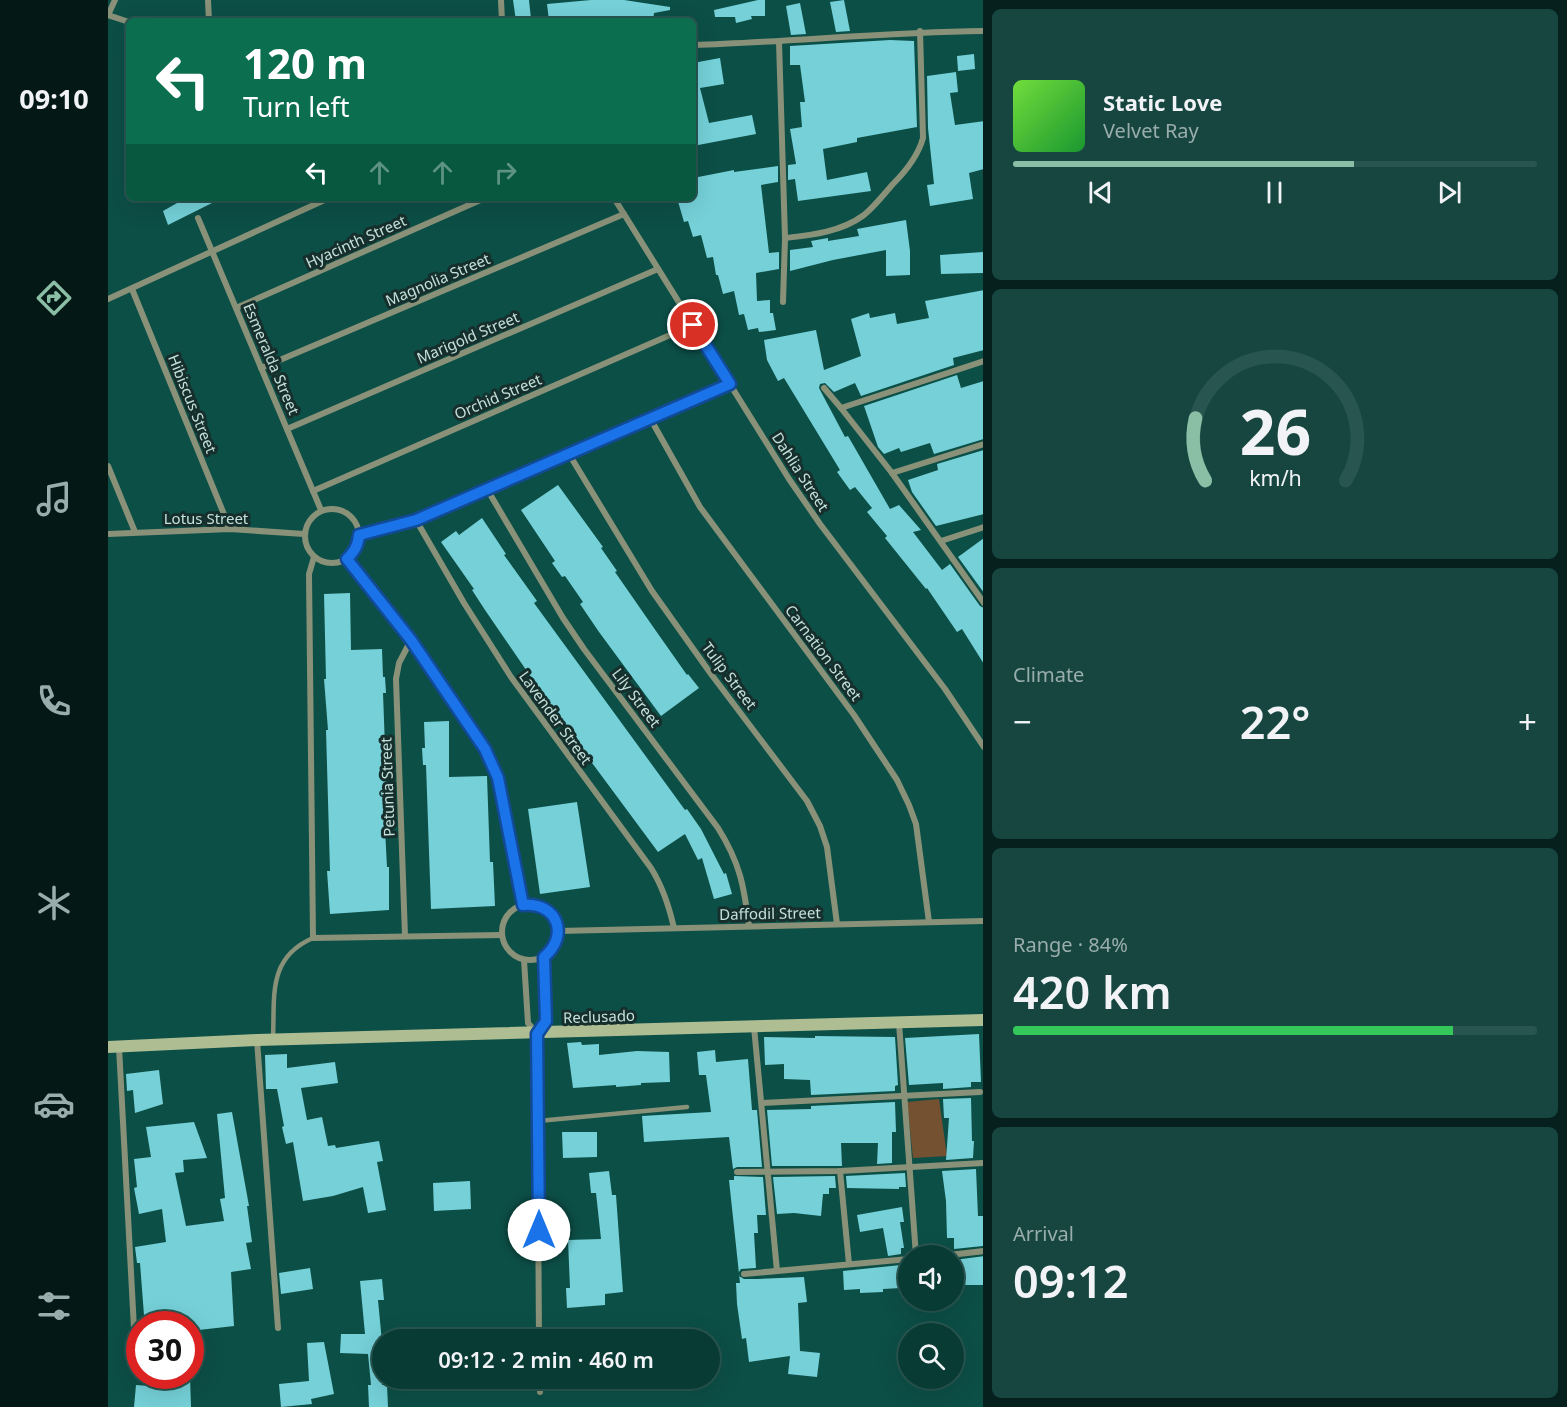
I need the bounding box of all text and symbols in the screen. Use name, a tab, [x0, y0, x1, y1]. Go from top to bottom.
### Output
text: 120 m	[243, 34, 367, 91]
icon: left	[144, 42, 222, 120]
text: 09:10	[19, 80, 89, 117]
text: Static Love	[1103, 87, 1222, 117]
text: Turn left	[243, 88, 349, 125]
text: Velvet Ray	[1103, 117, 1199, 144]
icon: left	[300, 156, 333, 189]
icon: ahead	[363, 156, 396, 189]
icon: ahead	[426, 156, 459, 189]
icon: right	[489, 156, 522, 189]
icon: previous	[1084, 176, 1117, 209]
icon: pause	[1258, 176, 1291, 209]
icon: next	[1433, 176, 1466, 209]
street label: Hyacinth Street	[302, 210, 410, 272]
street label: Magnolia Street	[382, 248, 493, 310]
icon: directions	[33, 277, 75, 319]
pin	[667, 299, 718, 350]
street label: Esmeralda Street	[239, 300, 305, 418]
street label: Marigold Street	[413, 306, 522, 368]
icon: arrive	[676, 308, 709, 341]
street label: Hibiscus Street	[164, 351, 222, 456]
street label: Orchid Street	[451, 368, 545, 423]
text: 26	[1239, 388, 1311, 473]
street label: Dahlia Street	[768, 428, 834, 515]
text: km/h	[1249, 463, 1301, 492]
icon: music	[33, 478, 75, 520]
street label: Lotus Street	[164, 508, 249, 528]
street label: Carnation Street	[781, 600, 867, 705]
street label: Tulip Street	[698, 638, 762, 714]
text: Climate	[1013, 661, 1084, 688]
street label: Lily Street	[608, 664, 666, 731]
street label: Lavender Street	[515, 667, 597, 769]
icon: phone	[33, 680, 75, 722]
text: 22°	[1240, 691, 1310, 752]
text: −	[1013, 699, 1032, 744]
text: +	[1518, 699, 1537, 744]
street label: Petunia Street	[375, 736, 399, 837]
icon: climate	[33, 882, 75, 924]
street label: Daffodil Street	[719, 902, 821, 924]
text: Range · 84%	[1013, 931, 1128, 958]
text: 420 km	[1013, 961, 1172, 1022]
street label: Reclusado	[563, 1005, 635, 1027]
icon: car	[33, 1083, 75, 1125]
position arrow	[507, 1198, 571, 1262]
text: Arrival	[1013, 1220, 1074, 1247]
map controls	[898, 1245, 964, 1389]
button: sound	[898, 1245, 964, 1311]
text: 09:12	[1013, 1250, 1128, 1311]
icon: filters	[33, 1285, 75, 1327]
speed limit sign: 30	[126, 1311, 204, 1389]
button: search	[898, 1323, 964, 1389]
text: 09:12 · 2 min · 460 m	[438, 1344, 654, 1374]

